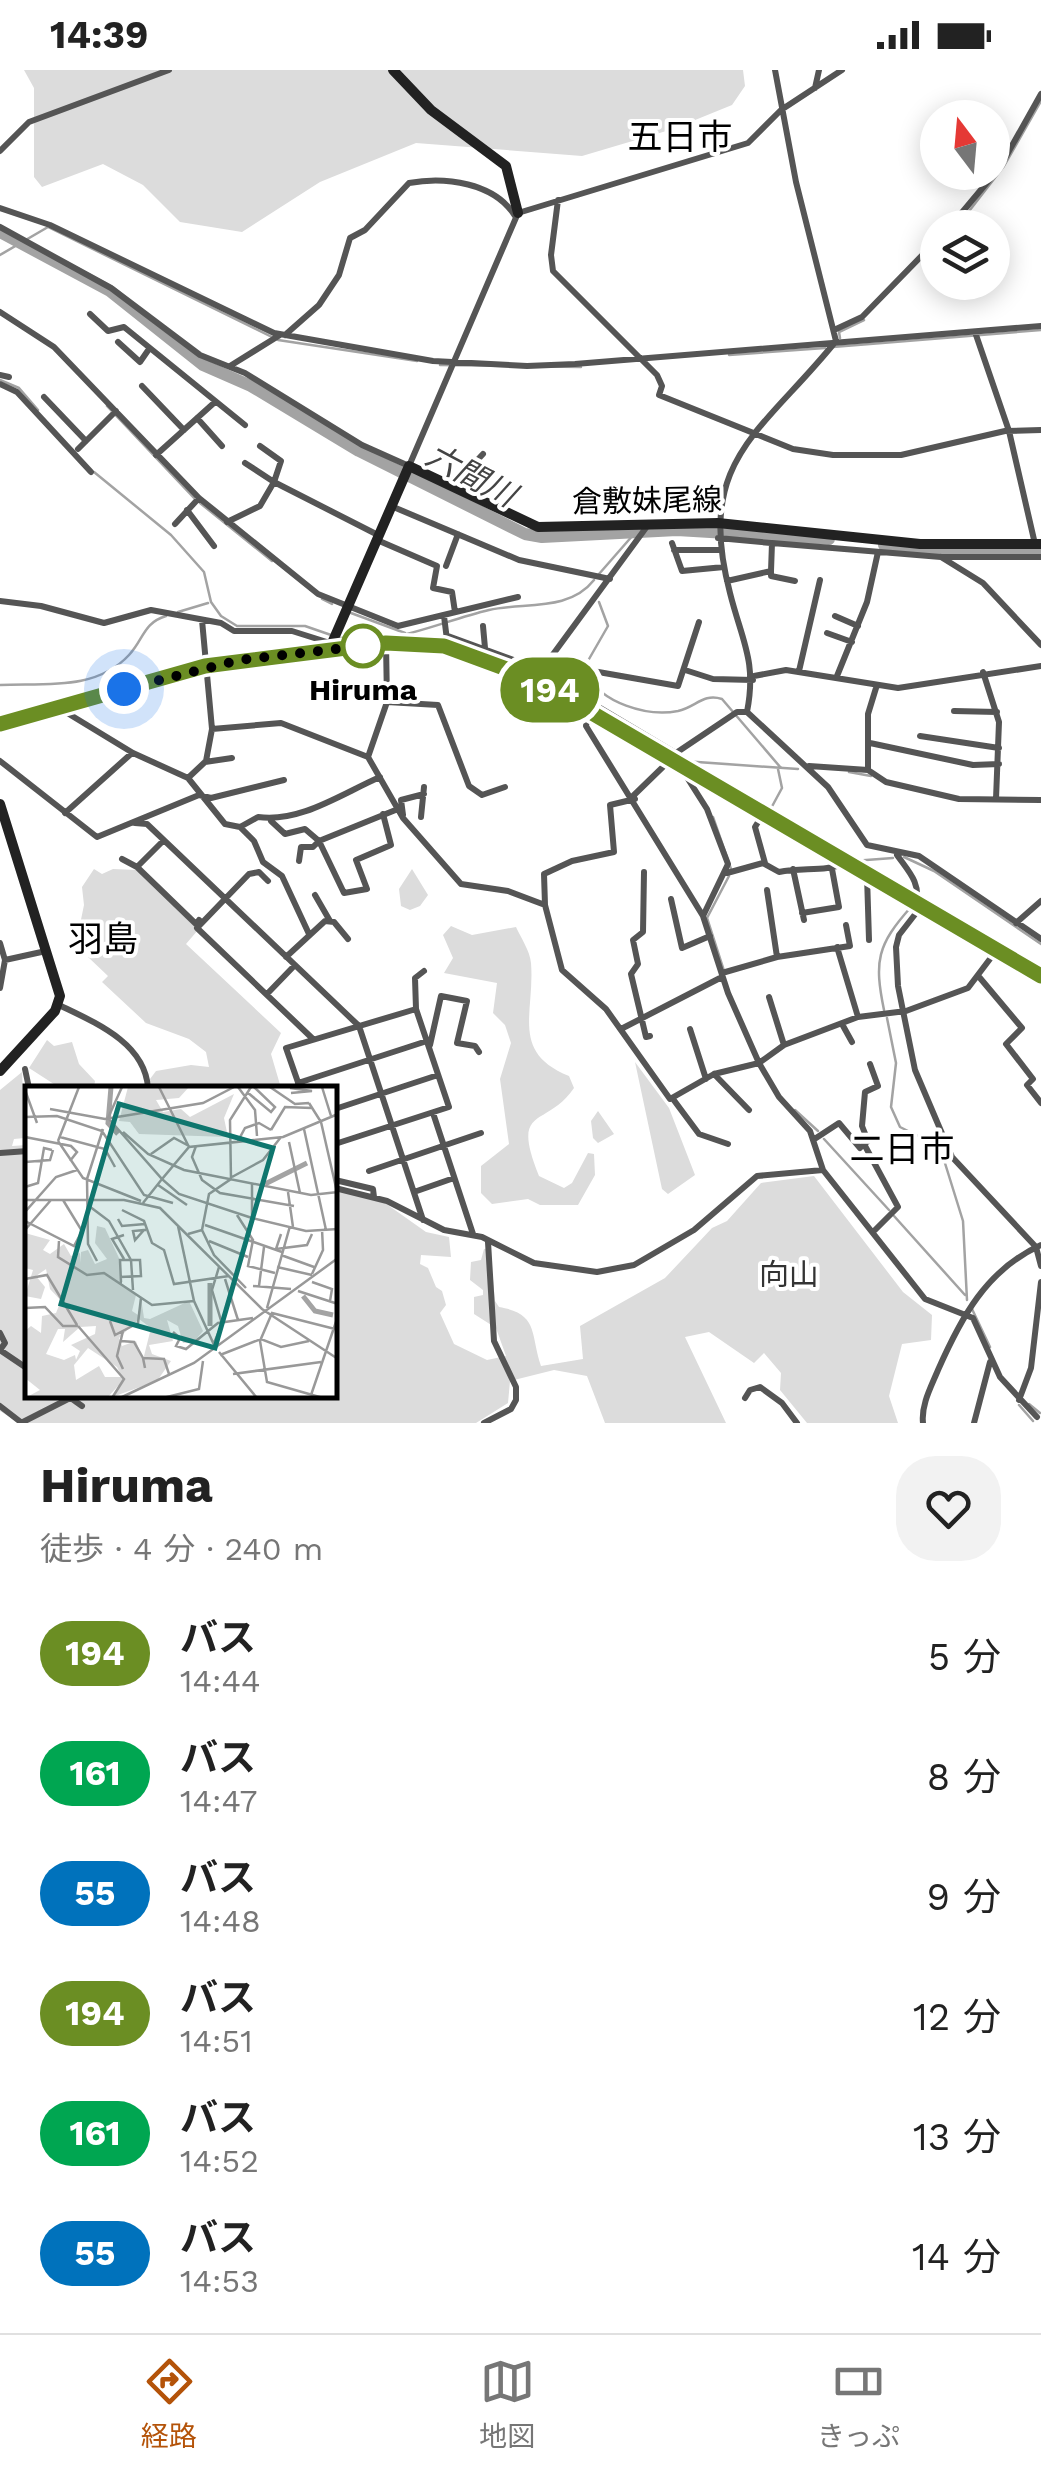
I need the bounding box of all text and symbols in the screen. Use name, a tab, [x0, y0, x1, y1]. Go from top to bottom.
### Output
text: 14:39	[50, 13, 148, 57]
north arrow	[920, 100, 1010, 190]
map controls	[920, 100, 1010, 300]
district label: 五日市	[627, 116, 733, 158]
button: layers	[920, 210, 1010, 300]
water label: 六間川	[420, 436, 525, 516]
street label: 倉敷妹尾線	[572, 482, 722, 519]
marker: Hiruma	[342, 625, 384, 667]
line badge: 194	[492, 658, 608, 722]
your location	[99, 664, 149, 714]
text: 194	[520, 669, 580, 711]
place label: Hiruma	[309, 672, 418, 707]
district label: 羽島	[68, 918, 138, 960]
inset map	[25, 1086, 338, 1398]
district label: 二日市	[849, 1128, 955, 1170]
park label: 向山	[759, 1257, 819, 1292]
button: heart	[896, 1456, 1001, 1561]
text: Hiruma	[40, 1457, 213, 1514]
text: 徒歩 · 4 分 · 240 m	[40, 1530, 323, 1568]
text: バス	[180, 1616, 256, 1660]
text: 194	[65, 1632, 125, 1674]
text: 5 分	[928, 1635, 1001, 1679]
text: 14:44	[180, 1662, 261, 1700]
text: バス	[180, 1736, 256, 1780]
text: 161	[69, 1752, 121, 1794]
text: 8 分	[927, 1755, 1001, 1799]
text: 14:47	[180, 1782, 257, 1820]
text: バス	[180, 1856, 256, 1900]
text: 55	[75, 1872, 115, 1914]
text: 9 分	[927, 1875, 1001, 1919]
text: 14:48	[180, 1902, 261, 1940]
text: バス	[180, 1976, 256, 2020]
text: 194	[65, 1992, 125, 2034]
text: 12 分	[913, 1995, 1001, 2039]
text: 14:51	[180, 2022, 253, 2060]
text: バス	[180, 2096, 256, 2140]
text: 161	[69, 2112, 121, 2154]
text: 13 分	[913, 2115, 1001, 2159]
text: 14:52	[180, 2142, 259, 2180]
text: バス	[180, 2216, 256, 2260]
text: 55	[75, 2232, 115, 2274]
text: 14 分	[912, 2235, 1001, 2279]
text: 14:53	[180, 2262, 259, 2300]
tab: 経路	[141, 2354, 197, 2454]
tab: 地図	[479, 2354, 535, 2454]
tab: きっぷ	[817, 2354, 900, 2454]

